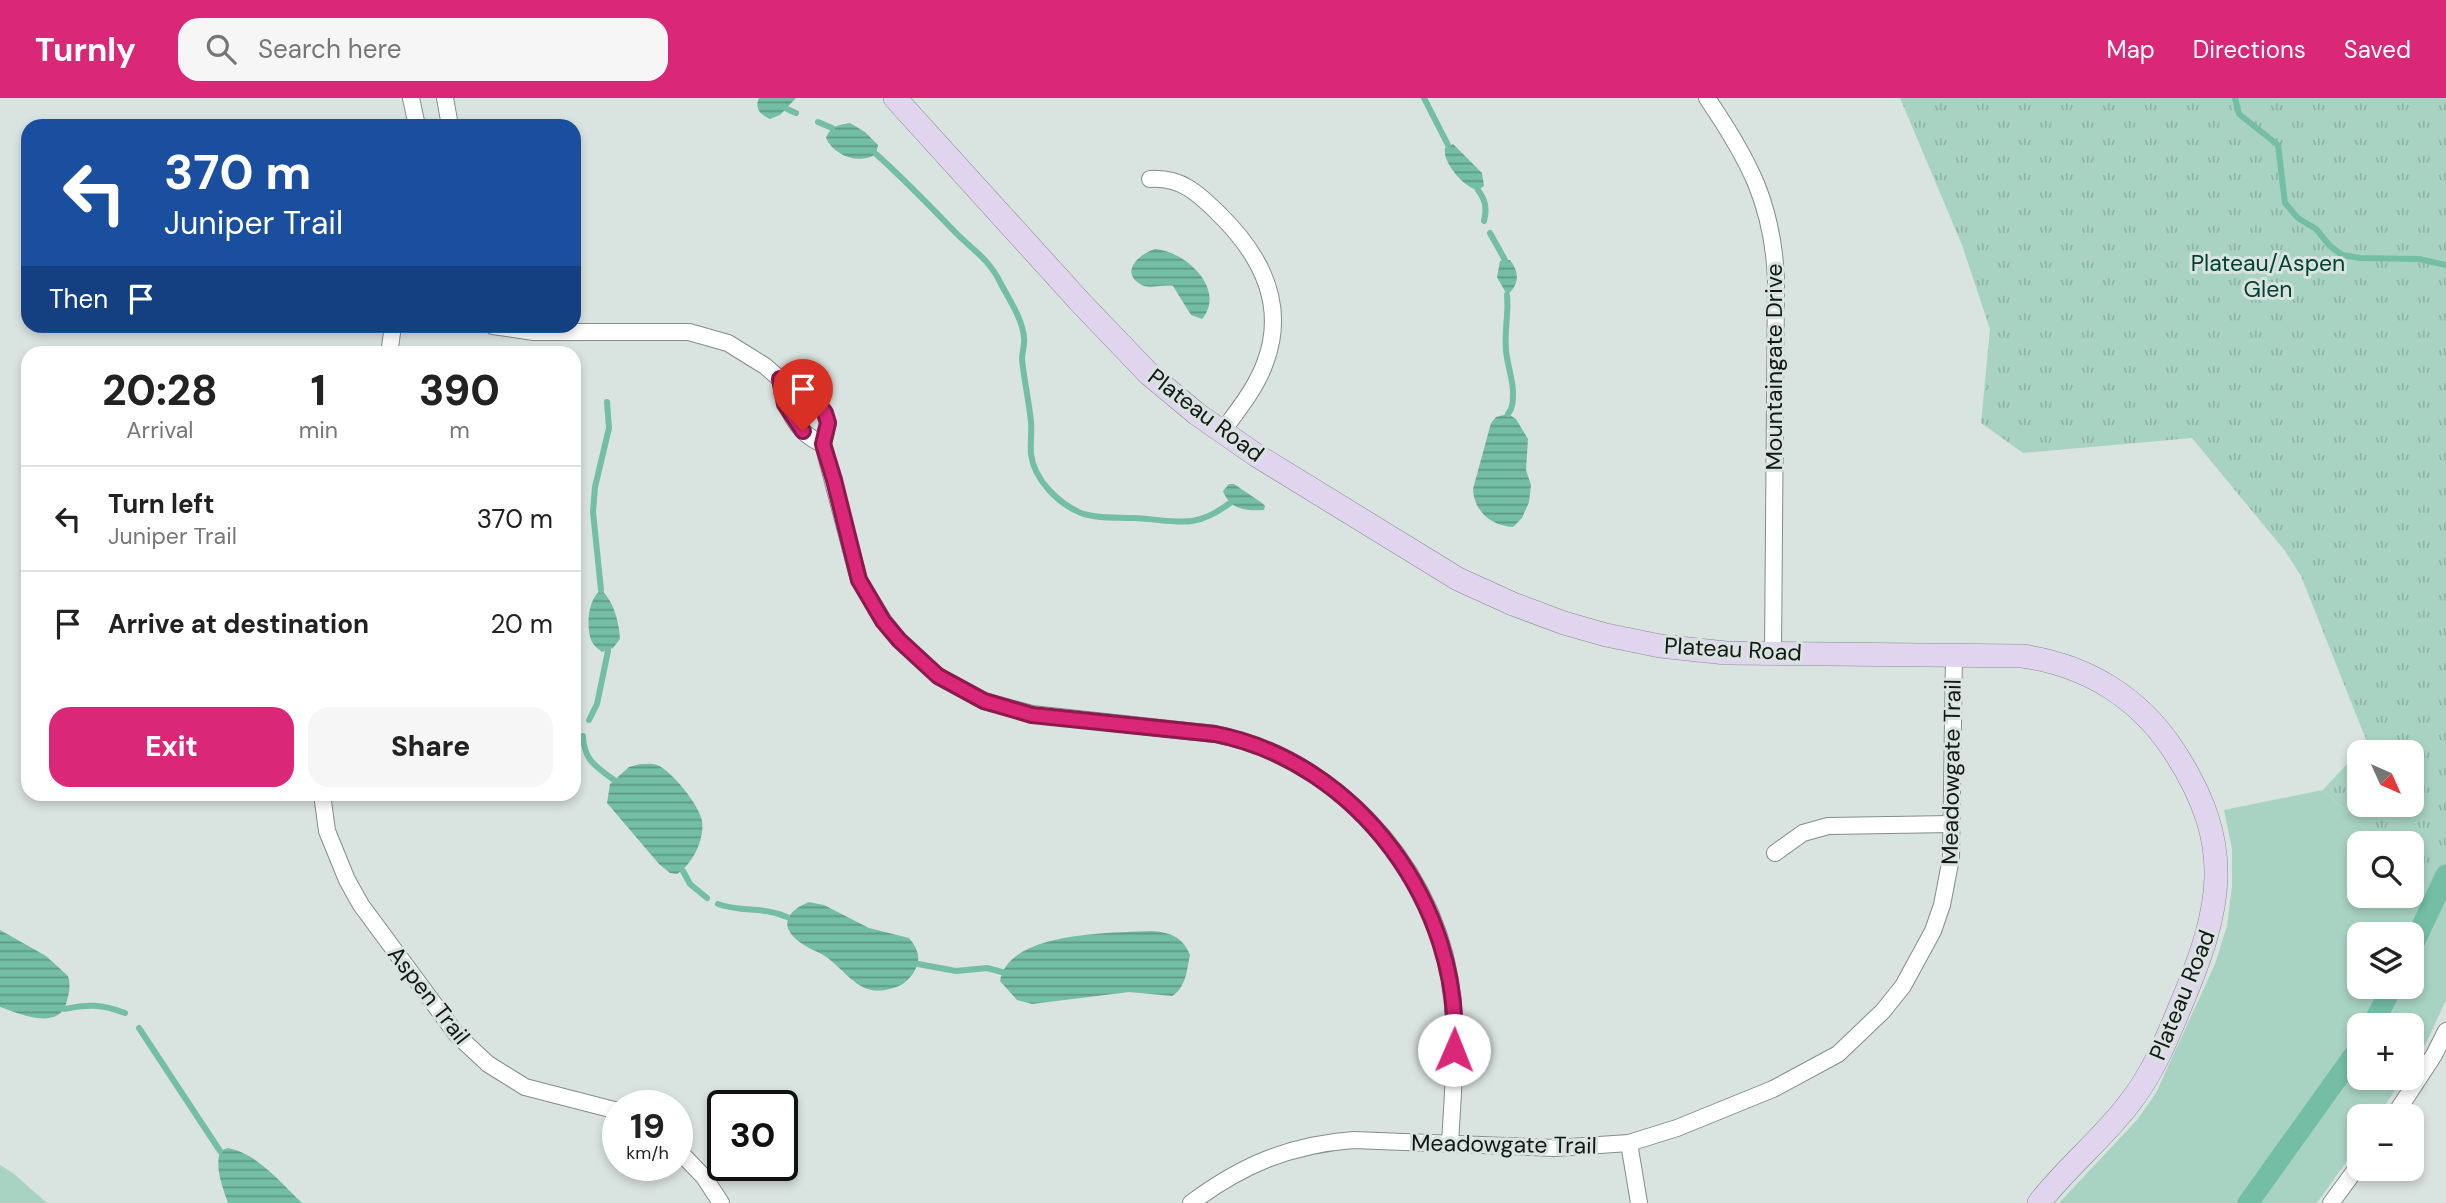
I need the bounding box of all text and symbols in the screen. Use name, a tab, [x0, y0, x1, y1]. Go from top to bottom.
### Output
search box	[178, 18, 668, 81]
text: Turnly	[35, 28, 136, 71]
icon: search	[202, 30, 240, 68]
text: Search here	[258, 32, 401, 66]
text: Map	[2107, 34, 2155, 65]
text: Directions	[2193, 34, 2306, 65]
text: Saved	[2344, 34, 2411, 65]
text: 370 m	[164, 140, 311, 204]
icon: left	[49, 147, 140, 238]
text: Juniper Trail	[164, 202, 343, 244]
park label: Plateau/Aspen Glen	[2191, 248, 2345, 304]
street label: Mountaingate Drive	[1759, 264, 1789, 470]
icon: arrive	[122, 280, 160, 318]
text: Then	[49, 282, 108, 316]
pin	[773, 359, 833, 431]
street label: Plateau Road	[1142, 362, 1270, 468]
text: 20:28	[102, 363, 218, 418]
text: 1	[311, 363, 326, 418]
text: 390	[419, 363, 500, 418]
icon: arrive	[784, 370, 822, 408]
text: Arrival	[126, 415, 193, 445]
text: min	[299, 415, 338, 445]
text: m	[449, 415, 470, 445]
text: Turn left	[108, 487, 215, 521]
icon: left	[49, 500, 87, 538]
text: 370 m	[477, 502, 553, 536]
text: Juniper Trail	[108, 521, 237, 551]
icon: arrive	[49, 605, 87, 643]
text: Arrive at destination	[108, 607, 369, 641]
text: 20 m	[490, 607, 553, 641]
street label: Plateau Road	[1663, 630, 1803, 668]
street label: Meadowgate Trail	[1934, 679, 1968, 865]
button: Exit	[49, 707, 294, 787]
button: Share	[308, 707, 553, 787]
north arrow	[2347, 740, 2424, 817]
map controls	[2347, 740, 2424, 1181]
button: search	[2347, 831, 2424, 908]
button: layers	[2347, 922, 2424, 999]
street label: Plateau Road	[2142, 926, 2222, 1064]
street label: Aspen Trail	[381, 940, 477, 1050]
position arrow	[1417, 1013, 1491, 1087]
button: +	[2347, 1013, 2424, 1090]
speed limit sign: 30	[707, 1090, 798, 1181]
text: 19	[630, 1103, 665, 1149]
button: −	[2347, 1104, 2424, 1181]
street label: Meadowgate Trail	[1411, 1127, 1597, 1161]
text: km/h	[626, 1141, 669, 1165]

